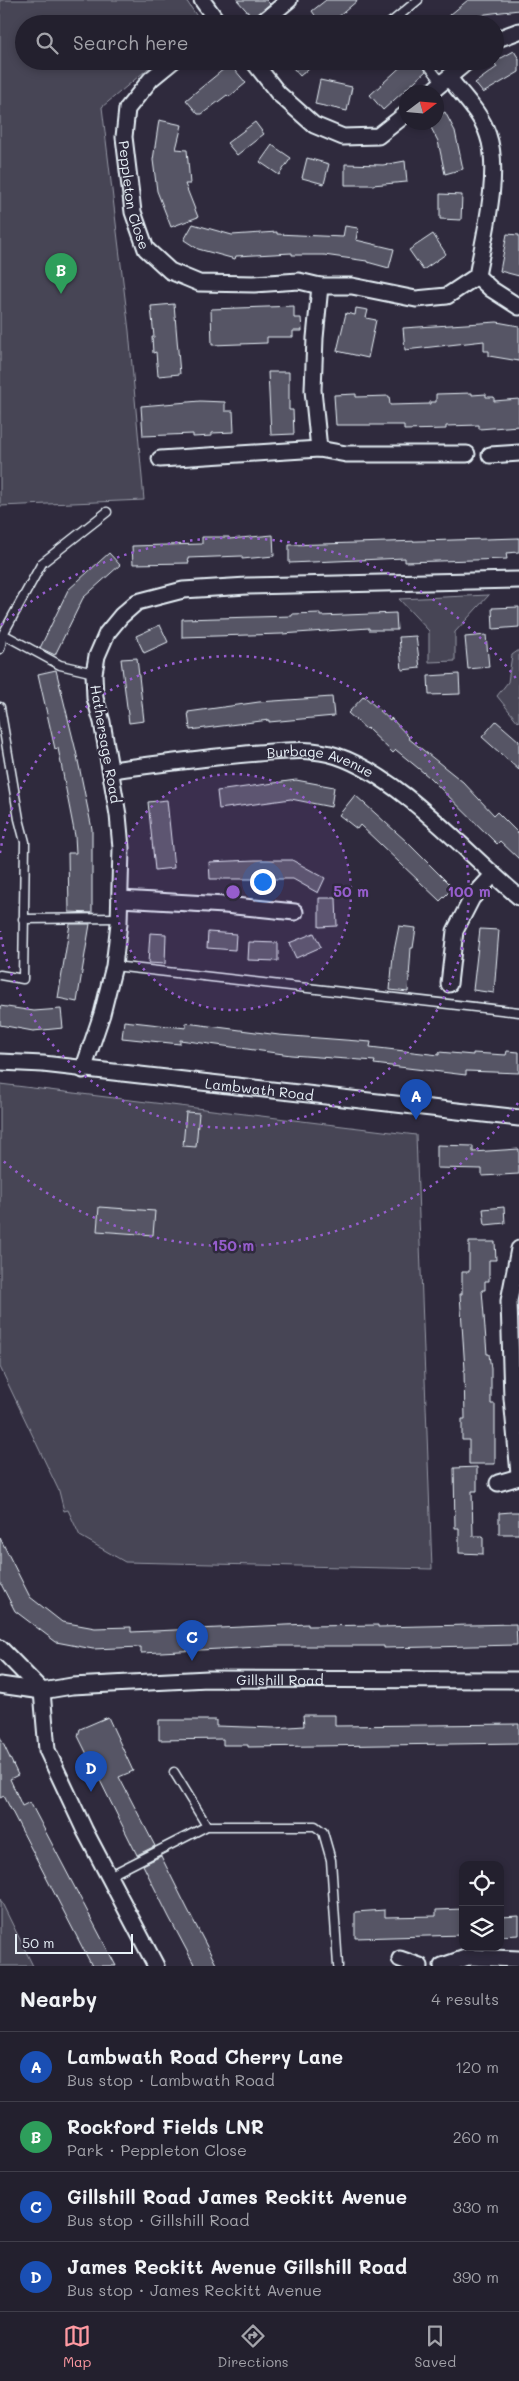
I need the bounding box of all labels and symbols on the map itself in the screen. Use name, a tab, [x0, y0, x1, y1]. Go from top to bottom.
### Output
north arrow	[399, 85, 444, 130]
street label: Peppleton Close	[115, 139, 155, 252]
pin: B	[45, 253, 77, 294]
street label: Hathersage Road	[86, 683, 126, 805]
street label: Burbage Avenue	[266, 741, 378, 781]
your location	[250, 869, 276, 895]
text: 50 m	[333, 881, 369, 901]
text: 100 m	[447, 881, 491, 901]
centre of rings	[224, 883, 242, 901]
street label: Lambwath Road	[204, 1073, 315, 1104]
pin: A	[400, 1079, 432, 1120]
text: 150 m	[212, 1235, 254, 1255]
pin: C	[176, 1620, 208, 1661]
street label: Gillshill Road	[236, 1670, 324, 1689]
pin: D	[75, 1751, 107, 1792]
scale bar	[15, 1931, 132, 1954]

